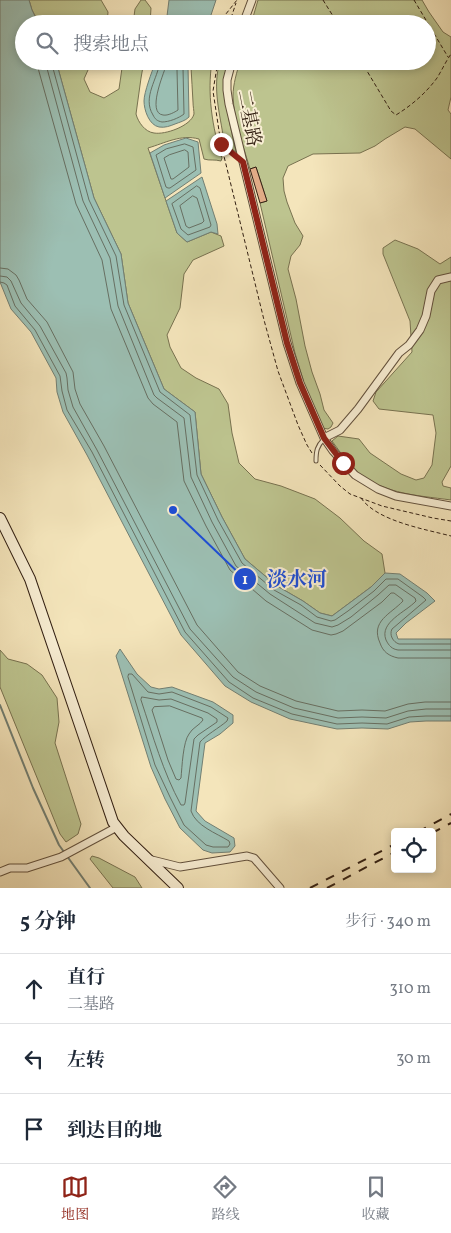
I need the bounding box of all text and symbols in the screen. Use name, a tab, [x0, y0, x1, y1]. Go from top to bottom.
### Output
search box	[15, 15, 436, 70]
icon: search	[33, 29, 61, 57]
text: 搜索地点	[73, 32, 149, 58]
street label: 二基路	[230, 88, 266, 149]
route end	[210, 133, 233, 156]
route start	[332, 452, 355, 475]
callout: 淡水河	[232, 561, 337, 596]
text: 淡水河	[267, 567, 327, 595]
text: 1	[242, 570, 248, 591]
map controls	[391, 828, 436, 873]
button: locate	[391, 828, 436, 873]
text: 5 分钟	[20, 908, 76, 937]
text: 步行 · 340 m	[345, 911, 431, 933]
text: 直行	[67, 965, 105, 991]
icon: ahead	[20, 975, 48, 1003]
text: 310 m	[390, 978, 431, 1000]
text: 二基路	[67, 994, 115, 1016]
icon: left	[20, 1045, 48, 1073]
text: 左转	[67, 1048, 105, 1074]
text: 30 m	[396, 1048, 431, 1070]
icon: arrive	[20, 1115, 48, 1143]
text: 到达目的地	[67, 1118, 162, 1144]
tab: 地图	[61, 1173, 89, 1225]
tab: 路线	[211, 1173, 239, 1225]
tab: 收藏	[362, 1173, 390, 1225]

